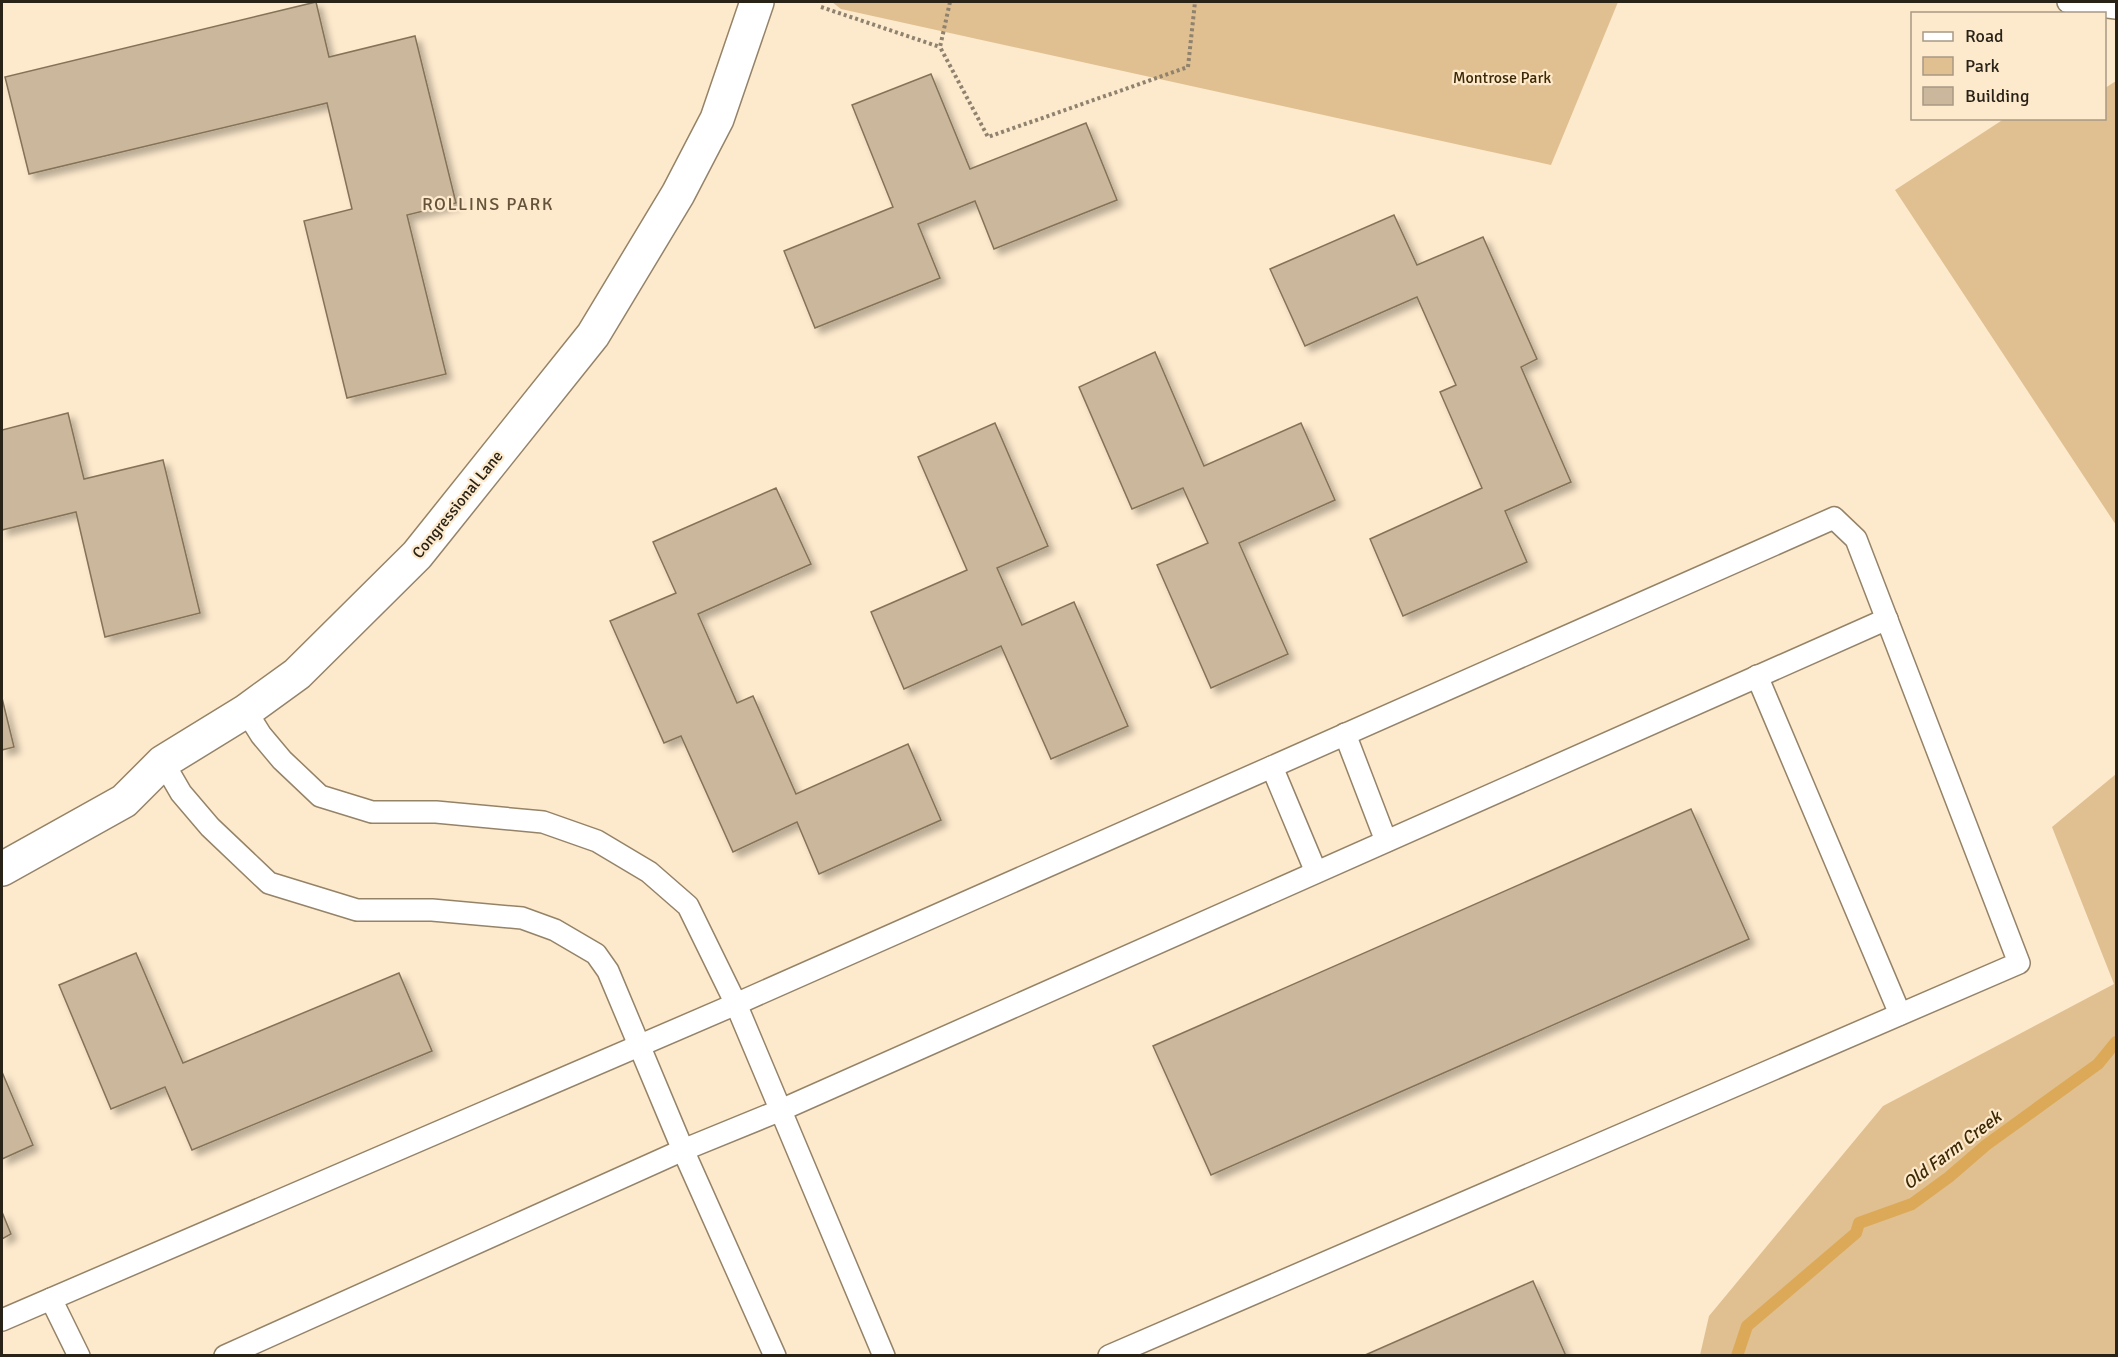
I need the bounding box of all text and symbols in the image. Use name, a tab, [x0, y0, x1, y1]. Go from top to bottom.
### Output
legend	[1911, 12, 2106, 120]
text: Road	[1965, 25, 2004, 47]
text: Park	[1965, 55, 2000, 77]
park label: Montrose Park	[1453, 68, 1551, 88]
text: Building	[1965, 85, 2029, 107]
district label: ROLLINS PARK	[422, 193, 554, 215]
street label: Congressional Lane	[408, 446, 508, 563]
water label: Old Farm Creek	[1898, 1105, 2007, 1194]

